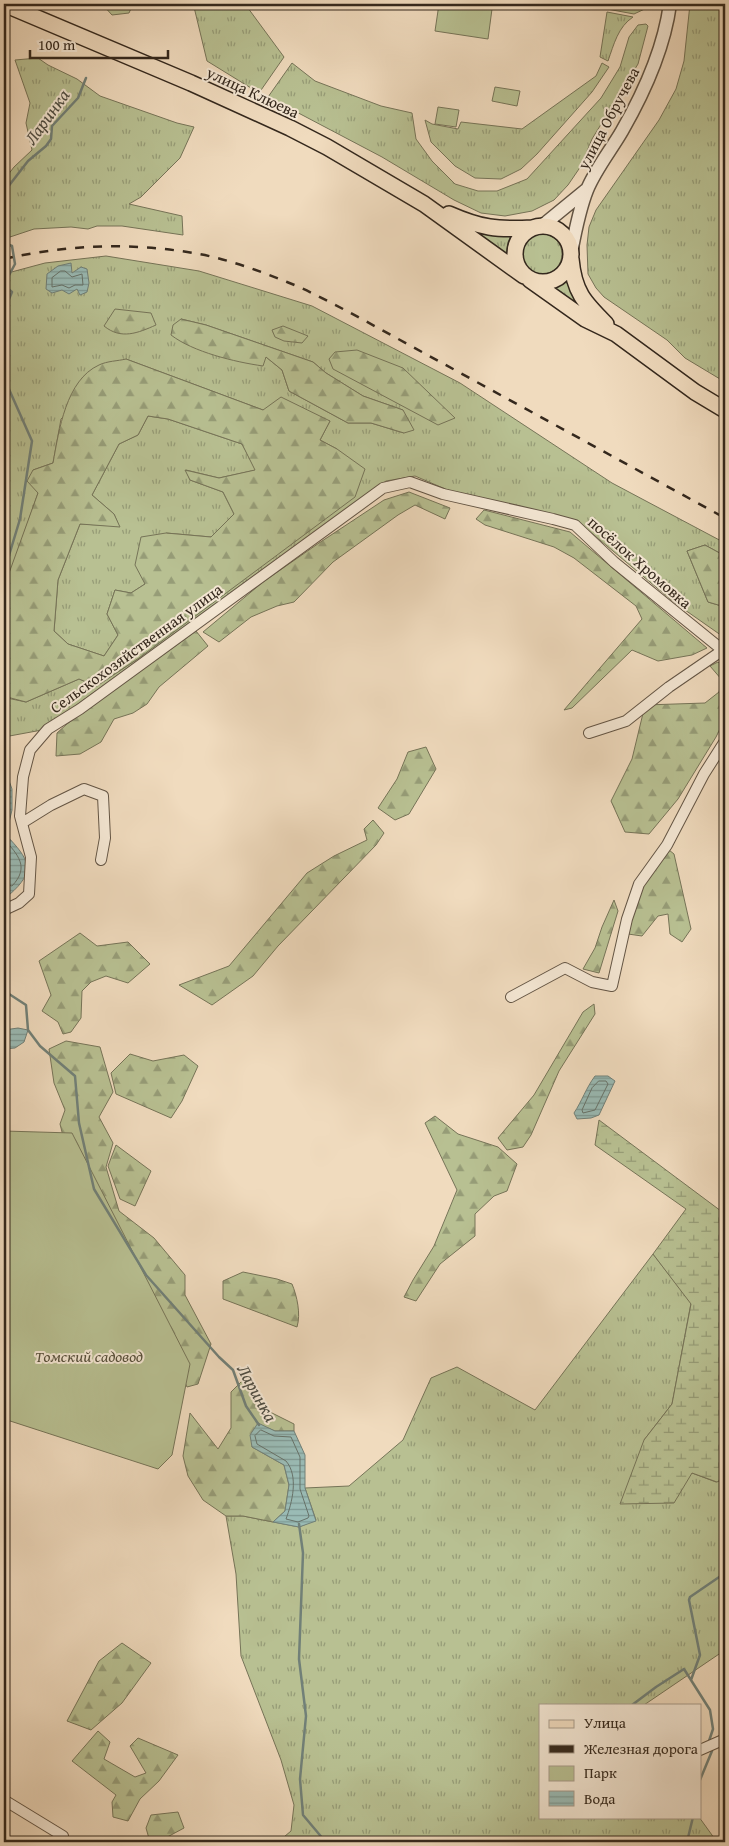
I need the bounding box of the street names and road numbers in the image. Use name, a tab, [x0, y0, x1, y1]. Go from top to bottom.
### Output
street label: улица Клюева	[202, 60, 304, 124]
street label: улица Обручева	[570, 62, 645, 174]
street label: посёлок Хромовка	[583, 510, 698, 614]
street label: Сельскохозяйственная улица	[45, 577, 228, 719]

